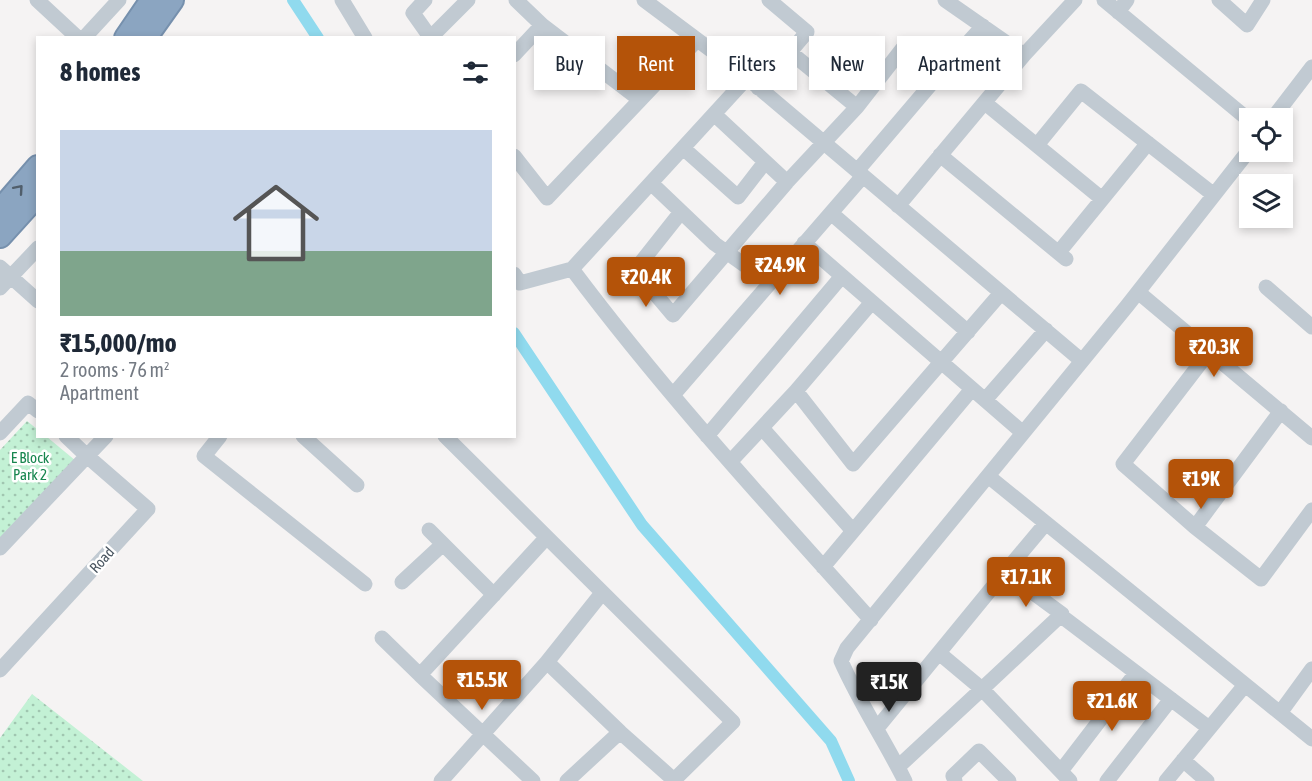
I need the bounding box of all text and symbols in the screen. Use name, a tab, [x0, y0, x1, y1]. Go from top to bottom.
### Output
chip: Buy	[534, 36, 605, 90]
chip: Rent	[617, 36, 695, 90]
chip: Filters	[707, 36, 797, 90]
chip: New	[809, 36, 885, 90]
chip: Apartment	[897, 36, 1022, 90]
icon: filters	[459, 56, 492, 89]
text: 8 homes	[60, 57, 140, 87]
map controls	[1239, 108, 1293, 228]
button: locate	[1239, 108, 1293, 162]
icon: home	[222, 169, 330, 277]
button: layers	[1239, 174, 1293, 228]
one-way arrow	[12, 185, 23, 196]
pin: ₹24.9K	[731, 245, 829, 296]
text: ₹24.9K	[755, 253, 805, 276]
pin: ₹20.4K	[597, 257, 695, 308]
text: ₹20.4K	[621, 265, 671, 288]
pin: ₹20.3K	[1165, 327, 1263, 378]
text: ₹15,000/mo	[60, 328, 177, 358]
text: ₹20.3K	[1189, 335, 1239, 358]
text: 2 rooms · 76 m²	[60, 358, 170, 381]
text: Apartment	[60, 381, 139, 404]
park label: E Block Park 2	[11, 449, 50, 483]
pin: ₹19K	[1165, 459, 1237, 510]
text: ₹19K	[1182, 467, 1220, 490]
street label: Road	[86, 543, 118, 576]
pin: ₹17.1K	[977, 557, 1075, 608]
text: ₹17.1K	[1001, 565, 1051, 588]
pin: ₹15.5K	[433, 660, 531, 711]
pin: ₹15K	[853, 662, 925, 713]
text: ₹15.5K	[457, 668, 507, 691]
text: ₹15K	[870, 670, 908, 693]
pin: ₹21.6K	[1063, 681, 1161, 732]
text: ₹21.6K	[1087, 689, 1137, 712]

